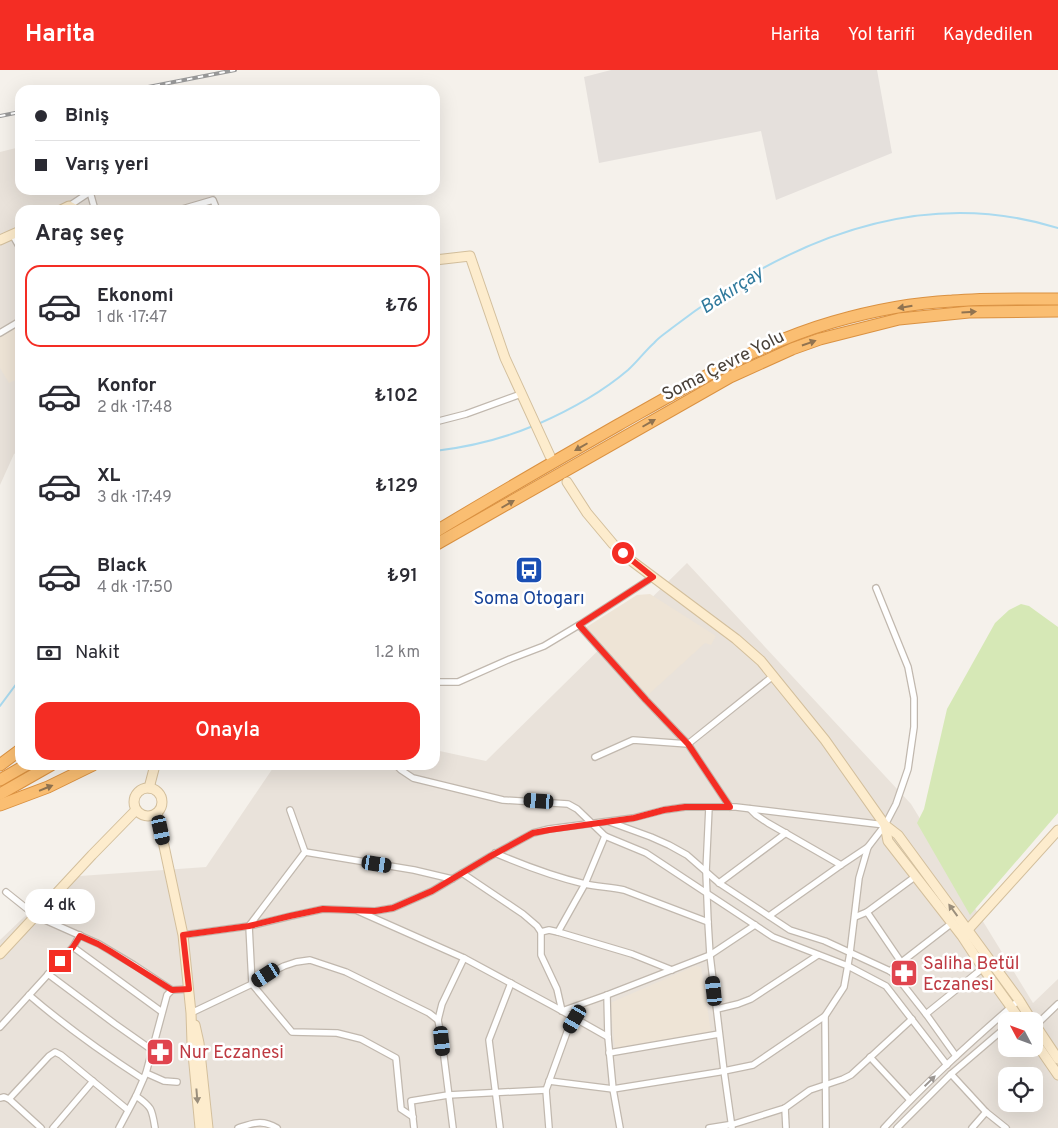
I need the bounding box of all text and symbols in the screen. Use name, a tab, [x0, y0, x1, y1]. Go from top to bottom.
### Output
text: Harita	[25, 20, 95, 50]
text: Harita	[770, 24, 820, 47]
text: Yol tarifi	[848, 24, 915, 47]
text: Kaydedilen	[943, 24, 1033, 47]
text: Biniş	[65, 104, 109, 128]
text: Varış yeri	[65, 153, 149, 177]
text: Araç seç	[35, 221, 125, 248]
water label: Bakırçay	[696, 261, 769, 320]
icon: car	[37, 284, 82, 329]
text: Ekonomi	[97, 284, 174, 308]
text: ₺76	[385, 294, 418, 318]
one-way arrow	[896, 303, 912, 311]
text: 1 dk · 17:47	[97, 308, 167, 328]
one-way arrow	[961, 308, 977, 316]
street label: Soma Çevre Yolu	[659, 326, 789, 407]
one-way arrow	[802, 339, 817, 346]
icon: car	[37, 374, 82, 419]
text: Konfor	[97, 374, 156, 398]
text: ₺102	[374, 384, 418, 408]
text: 2 dk · 17:48	[97, 398, 173, 418]
one-way arrow	[641, 419, 656, 427]
one-way arrow	[575, 442, 588, 451]
icon: car	[37, 464, 82, 509]
text: XL	[97, 464, 120, 488]
text: ₺129	[375, 474, 418, 498]
text: 3 dk · 17:49	[97, 488, 172, 508]
one-way arrow	[501, 499, 514, 508]
route start	[612, 542, 634, 564]
icon: car	[37, 554, 82, 599]
text: Black	[97, 554, 147, 578]
bus stop icon: Soma Otogarı	[514, 555, 544, 585]
text: ₺91	[387, 564, 418, 588]
text: 4 dk · 17:50	[97, 578, 173, 598]
place label: Soma Otogarı	[474, 588, 585, 611]
icon: cash	[35, 639, 63, 667]
text: Nakit	[75, 641, 120, 665]
text: 1.2 km	[375, 643, 420, 663]
button: Onayla	[35, 702, 420, 760]
one-way arrow	[39, 784, 54, 792]
car	[523, 792, 554, 810]
car	[150, 814, 171, 846]
car	[361, 854, 392, 874]
callout: 4 dk	[25, 888, 95, 924]
text: 4 dk	[44, 896, 76, 916]
one-way arrow	[948, 903, 958, 917]
route end	[49, 950, 71, 972]
place label: Saliha Betül Eczanesi	[923, 953, 1020, 997]
pharmacy icon: Saliha Betül Eczanesi	[889, 958, 919, 988]
car	[249, 961, 282, 989]
car	[704, 975, 723, 1007]
car	[561, 1002, 588, 1036]
north arrow	[998, 1012, 1042, 1058]
map controls	[998, 1012, 1043, 1112]
car	[432, 1025, 451, 1057]
pharmacy icon: Nur Eczanesi	[145, 1037, 175, 1067]
place label: Nur Eczanesi	[179, 1042, 284, 1065]
button: locate	[998, 1067, 1043, 1112]
one-way arrow	[924, 1075, 936, 1087]
one-way arrow	[193, 1089, 201, 1105]

